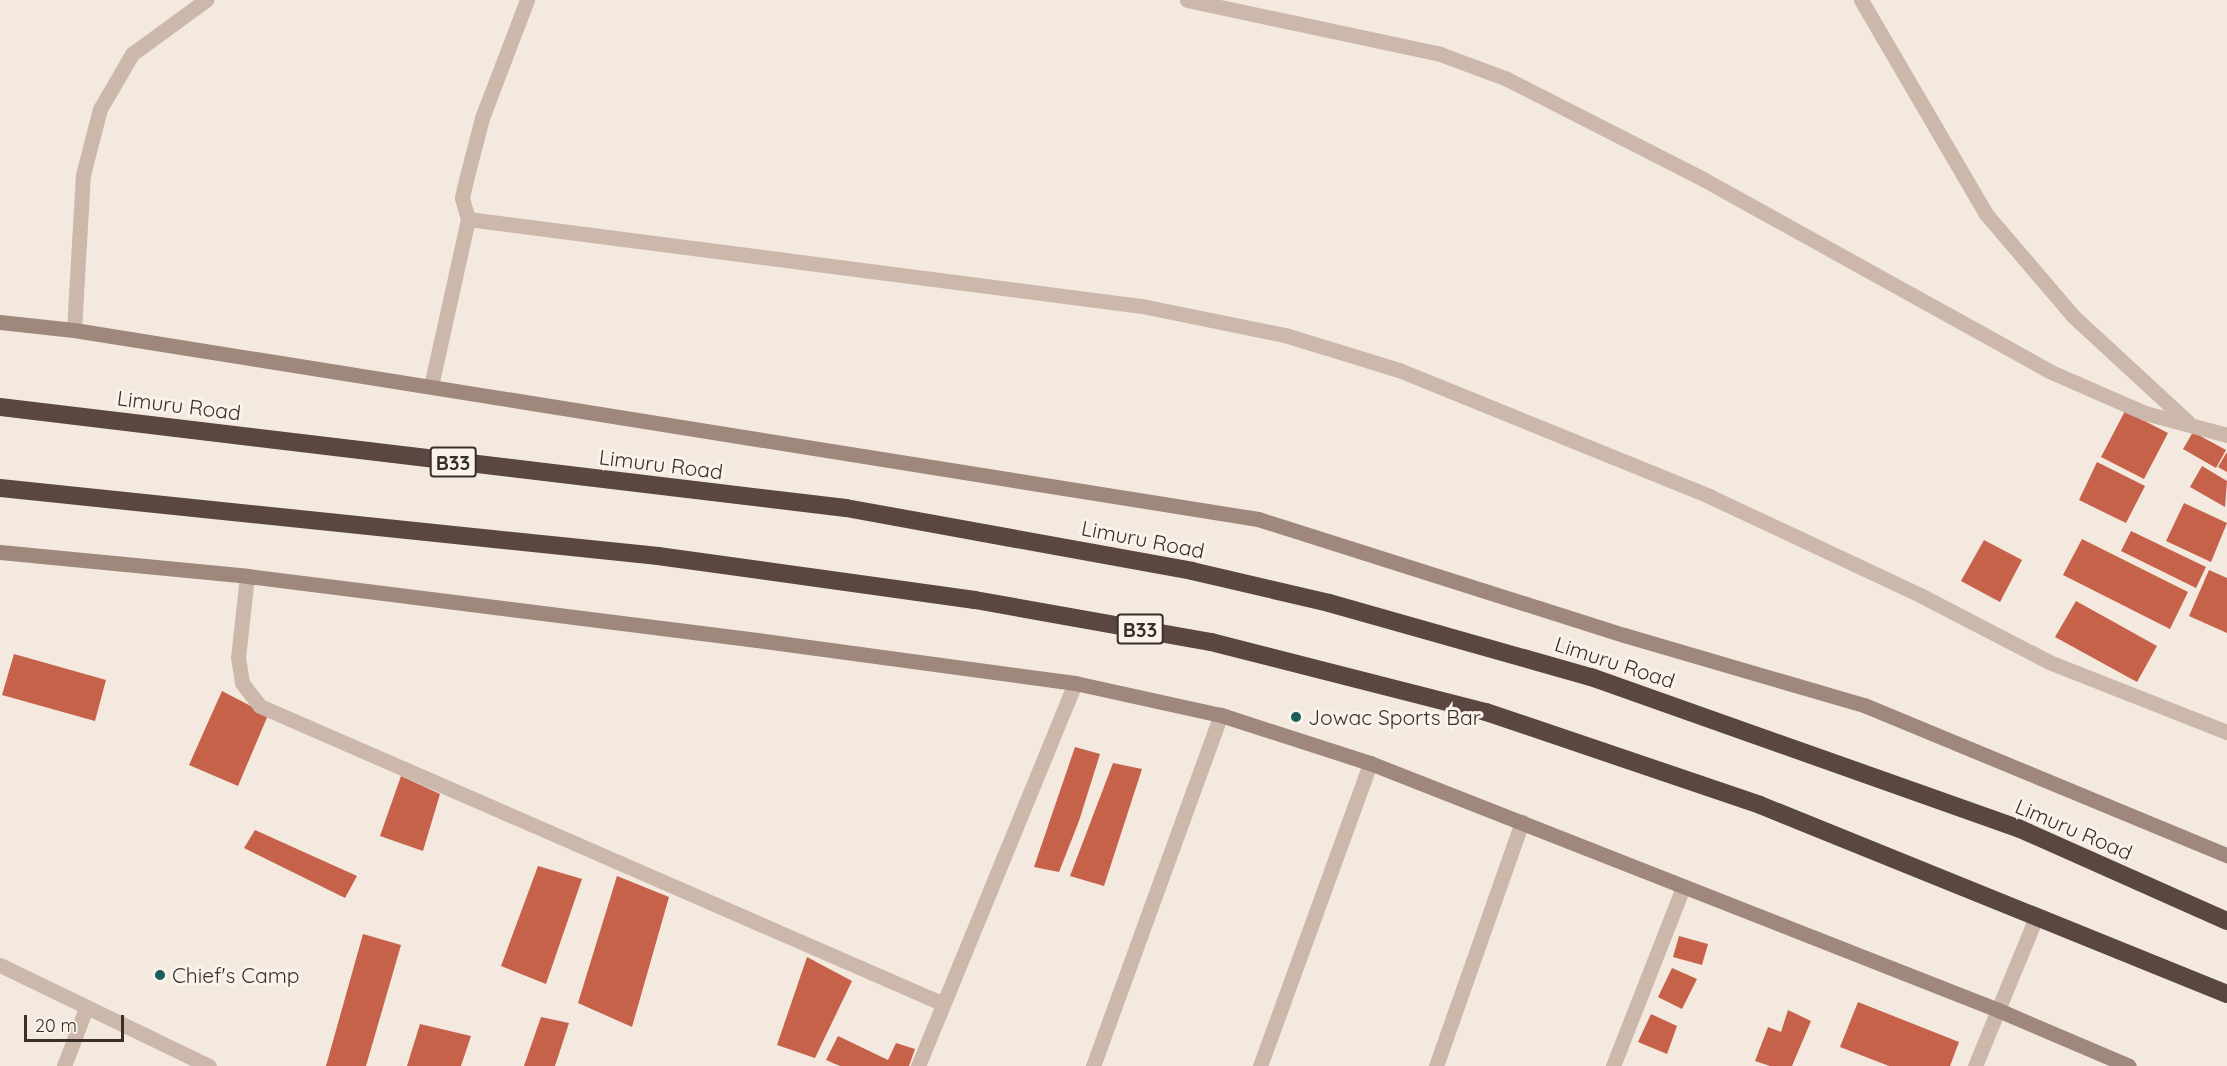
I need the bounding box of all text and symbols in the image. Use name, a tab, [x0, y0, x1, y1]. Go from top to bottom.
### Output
street label: Limuru Road	[116, 385, 242, 425]
street label: Limuru Road	[598, 444, 724, 484]
road number: B33	[429, 445, 477, 479]
street label: Limuru Road	[1079, 515, 1207, 563]
road number: B33	[1116, 612, 1164, 646]
street label: Limuru Road	[1552, 631, 1678, 693]
place label: Jowac Sports Bar	[1308, 704, 1481, 730]
marker: Jowac Sports Bar	[1289, 710, 1303, 724]
street label: Limuru Road	[2012, 793, 2136, 865]
place label: Chief's Camp	[172, 962, 300, 988]
marker: Chief's Camp	[153, 968, 167, 982]
scale bar	[27, 1003, 128, 1041]
text: 20 m	[35, 1014, 77, 1037]

